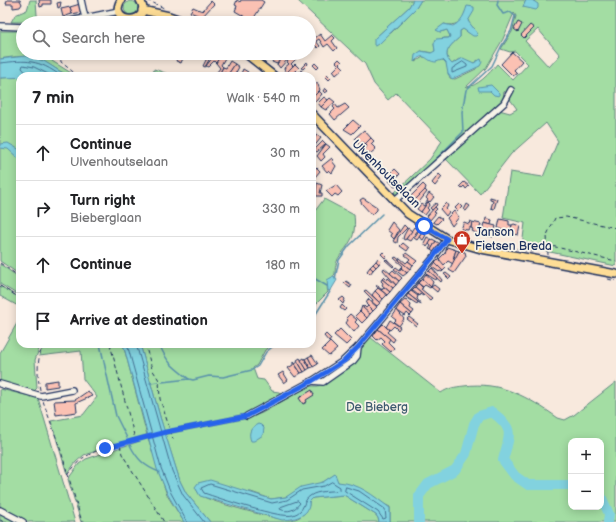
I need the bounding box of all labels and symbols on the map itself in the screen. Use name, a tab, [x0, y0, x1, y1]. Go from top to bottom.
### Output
street label: Ulvenhoutselaan	[349, 137, 423, 211]
route start	[415, 217, 433, 235]
place label: Janson Fietsen Breda	[475, 225, 552, 254]
shop icon: Janson Fietsen Breda	[452, 229, 472, 254]
park label: De Bieberg	[346, 400, 408, 415]
route end	[96, 439, 114, 457]

